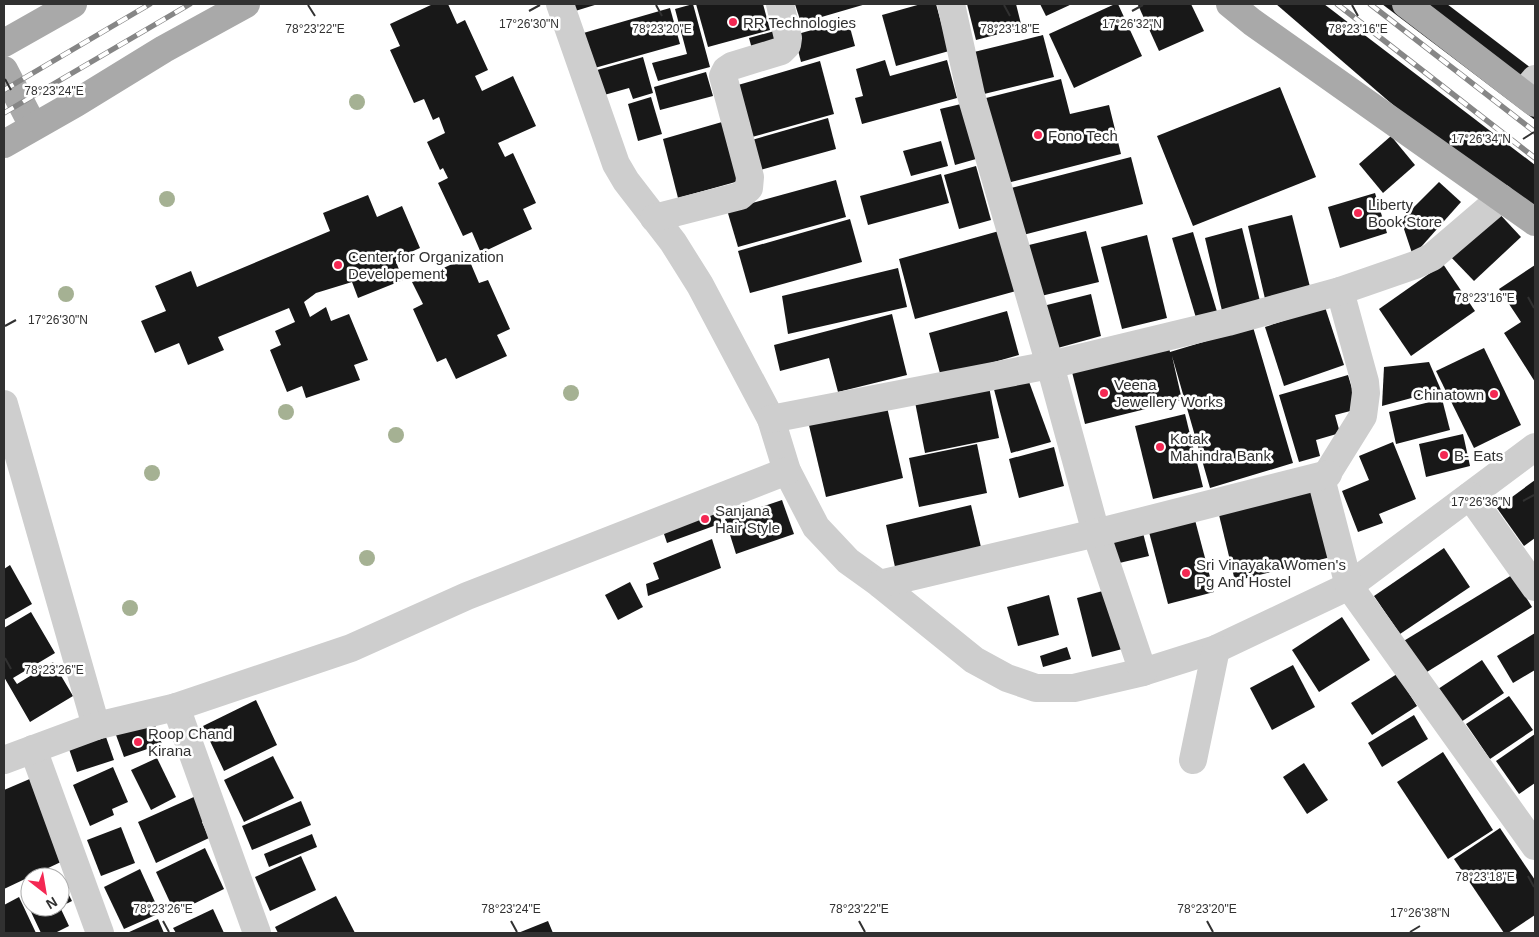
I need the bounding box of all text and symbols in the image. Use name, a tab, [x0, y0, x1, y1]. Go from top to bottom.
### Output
place label: RR Technologies	[743, 14, 856, 31]
marker: RR Technologies	[727, 16, 739, 28]
text: 17°26'30"N	[499, 17, 559, 31]
text: 17°26'32"N	[1102, 17, 1162, 31]
text: 78°23'22"E	[285, 22, 345, 36]
text: 78°23'20"E	[632, 22, 692, 36]
text: 78°23'18"E	[980, 22, 1040, 36]
text: 78°23'16"E	[1328, 22, 1388, 36]
text: 78°23'24"E	[24, 84, 84, 98]
place label: Fono Tech	[1048, 127, 1118, 144]
marker: Fono Tech	[1032, 129, 1044, 141]
text: 17°26'34"N	[1451, 132, 1511, 146]
place label: Liberty Book Store	[1368, 196, 1442, 230]
marker: Liberty Book Store	[1352, 207, 1364, 219]
place label: Center for Organization Developement	[348, 248, 504, 282]
marker: Center for Organization Developement	[332, 259, 344, 271]
text: 78°23'16"E	[1455, 291, 1515, 305]
text: 17°26'30"N	[28, 313, 88, 327]
place label: Veena Jewellery Works	[1114, 376, 1223, 410]
place label: Chinatown	[1413, 386, 1484, 403]
marker: Veena Jewellery Works	[1098, 387, 1110, 399]
marker: Chinatown	[1488, 388, 1500, 400]
place label: Kotak Mahindra Bank	[1170, 430, 1271, 464]
marker: Kotak Mahindra Bank	[1154, 441, 1166, 453]
place label: B- Eats	[1454, 447, 1503, 464]
marker: B- Eats	[1438, 449, 1450, 461]
text: 17°26'36"N	[1451, 495, 1511, 509]
place label: Sanjana Hair Style	[715, 502, 780, 536]
marker: Sanjana Hair Style	[699, 513, 711, 525]
place label: Sri Vinayaka Women's Pg And Hostel	[1196, 556, 1346, 590]
marker: Sri Vinayaka Women's Pg And Hostel	[1180, 567, 1192, 579]
text: 78°23'26"E	[24, 663, 84, 677]
place label: Roop Chand Kirana	[148, 725, 232, 759]
marker: Roop Chand Kirana	[132, 736, 144, 748]
north arrow	[20, 867, 70, 917]
text: 78°23'18"E	[1455, 870, 1515, 884]
text: N	[43, 894, 60, 913]
text: 78°23'26"E	[133, 902, 193, 916]
text: 78°23'24"E	[481, 902, 541, 916]
text: 78°23'22"E	[829, 902, 889, 916]
text: 78°23'20"E	[1177, 902, 1237, 916]
text: 17°26'38"N	[1390, 906, 1450, 920]

